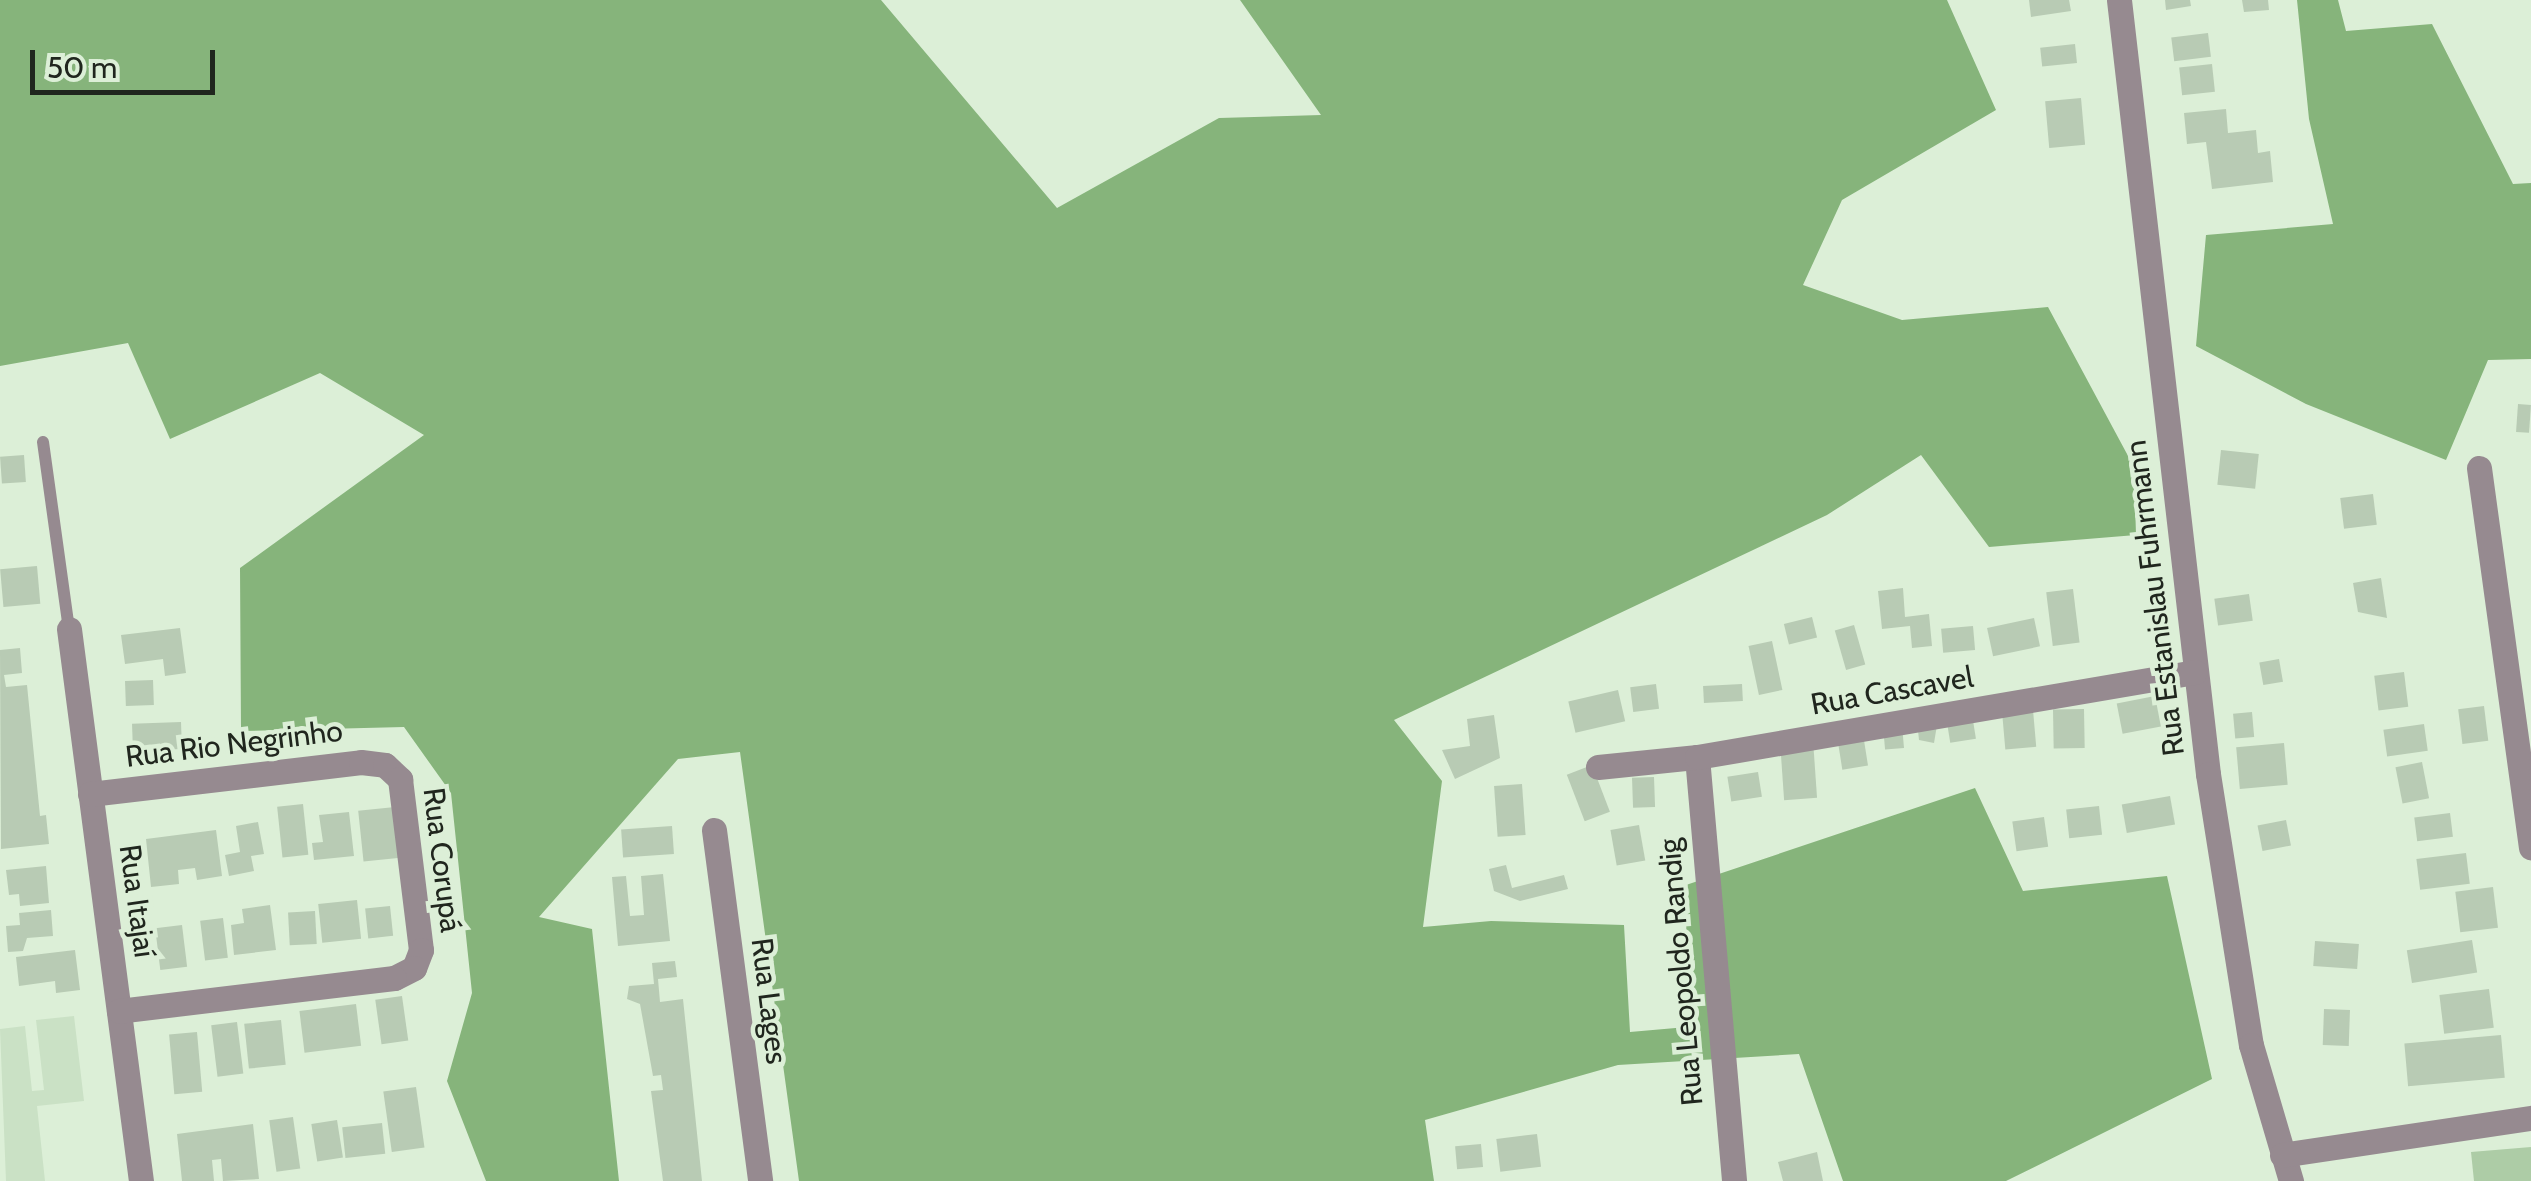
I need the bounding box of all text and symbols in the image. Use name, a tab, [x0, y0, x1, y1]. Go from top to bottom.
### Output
scale bar	[35, 30, 220, 92]
text: 50 m	[47, 49, 117, 86]
street label: Rua Estanislau Fuhrmann	[2118, 438, 2192, 758]
street label: Rua Cascavel	[1808, 659, 1976, 723]
street label: Rua Rio Negrinho	[123, 713, 345, 775]
street label: Rua Corupá	[415, 786, 469, 934]
street label: Rua Leopoldo Randig	[1651, 837, 1711, 1107]
street label: Rua Itajaí	[111, 842, 163, 960]
street label: Rua Lages	[743, 936, 795, 1066]

